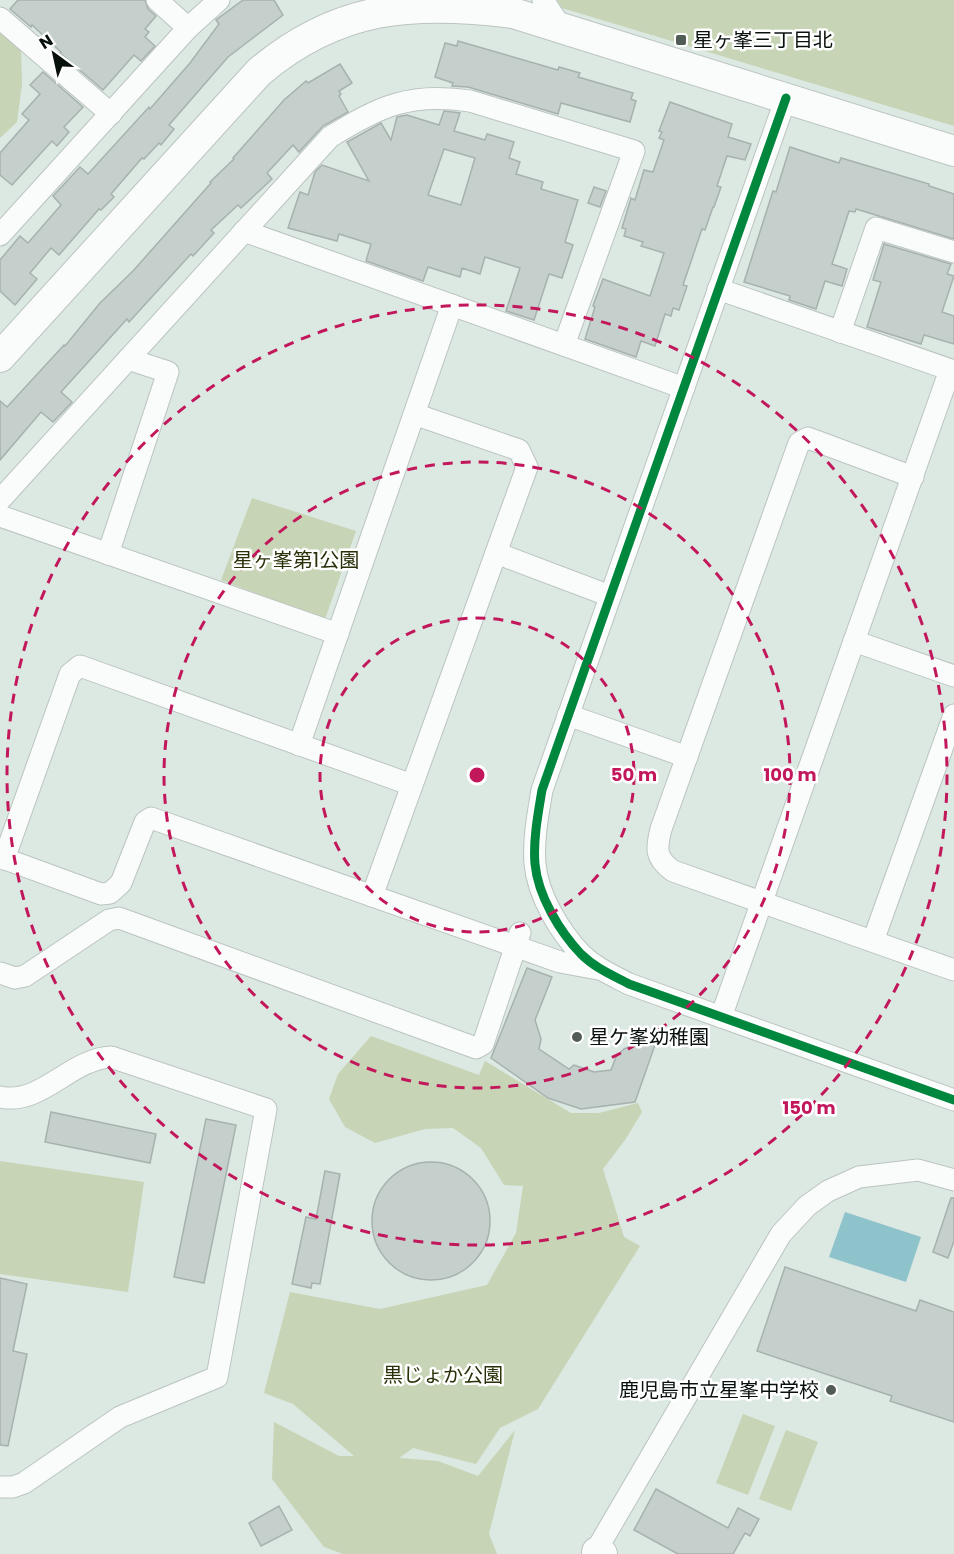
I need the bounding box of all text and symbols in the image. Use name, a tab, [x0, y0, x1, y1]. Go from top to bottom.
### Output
north arrow	[24, 24, 84, 84]
place label: 星ヶ峯三丁目北	[693, 26, 833, 54]
text: N	[35, 29, 57, 55]
marker: 星ヶ峯三丁目北	[674, 33, 688, 47]
park label: 星ヶ峯第1公園	[233, 546, 359, 574]
text: 50 m	[611, 762, 657, 787]
text: 100 m	[763, 762, 817, 787]
centre of rings	[467, 765, 487, 785]
place label: 星ケ峯幼稚園	[589, 1023, 709, 1051]
marker: 星ケ峯幼稚園	[570, 1030, 584, 1044]
text: 150 m	[782, 1095, 836, 1120]
park label: 黒じょか公園	[383, 1361, 503, 1389]
place label: 鹿児島市立星峯中学校	[619, 1376, 819, 1404]
marker: 鹿児島市立星峯中学校	[824, 1383, 838, 1397]

